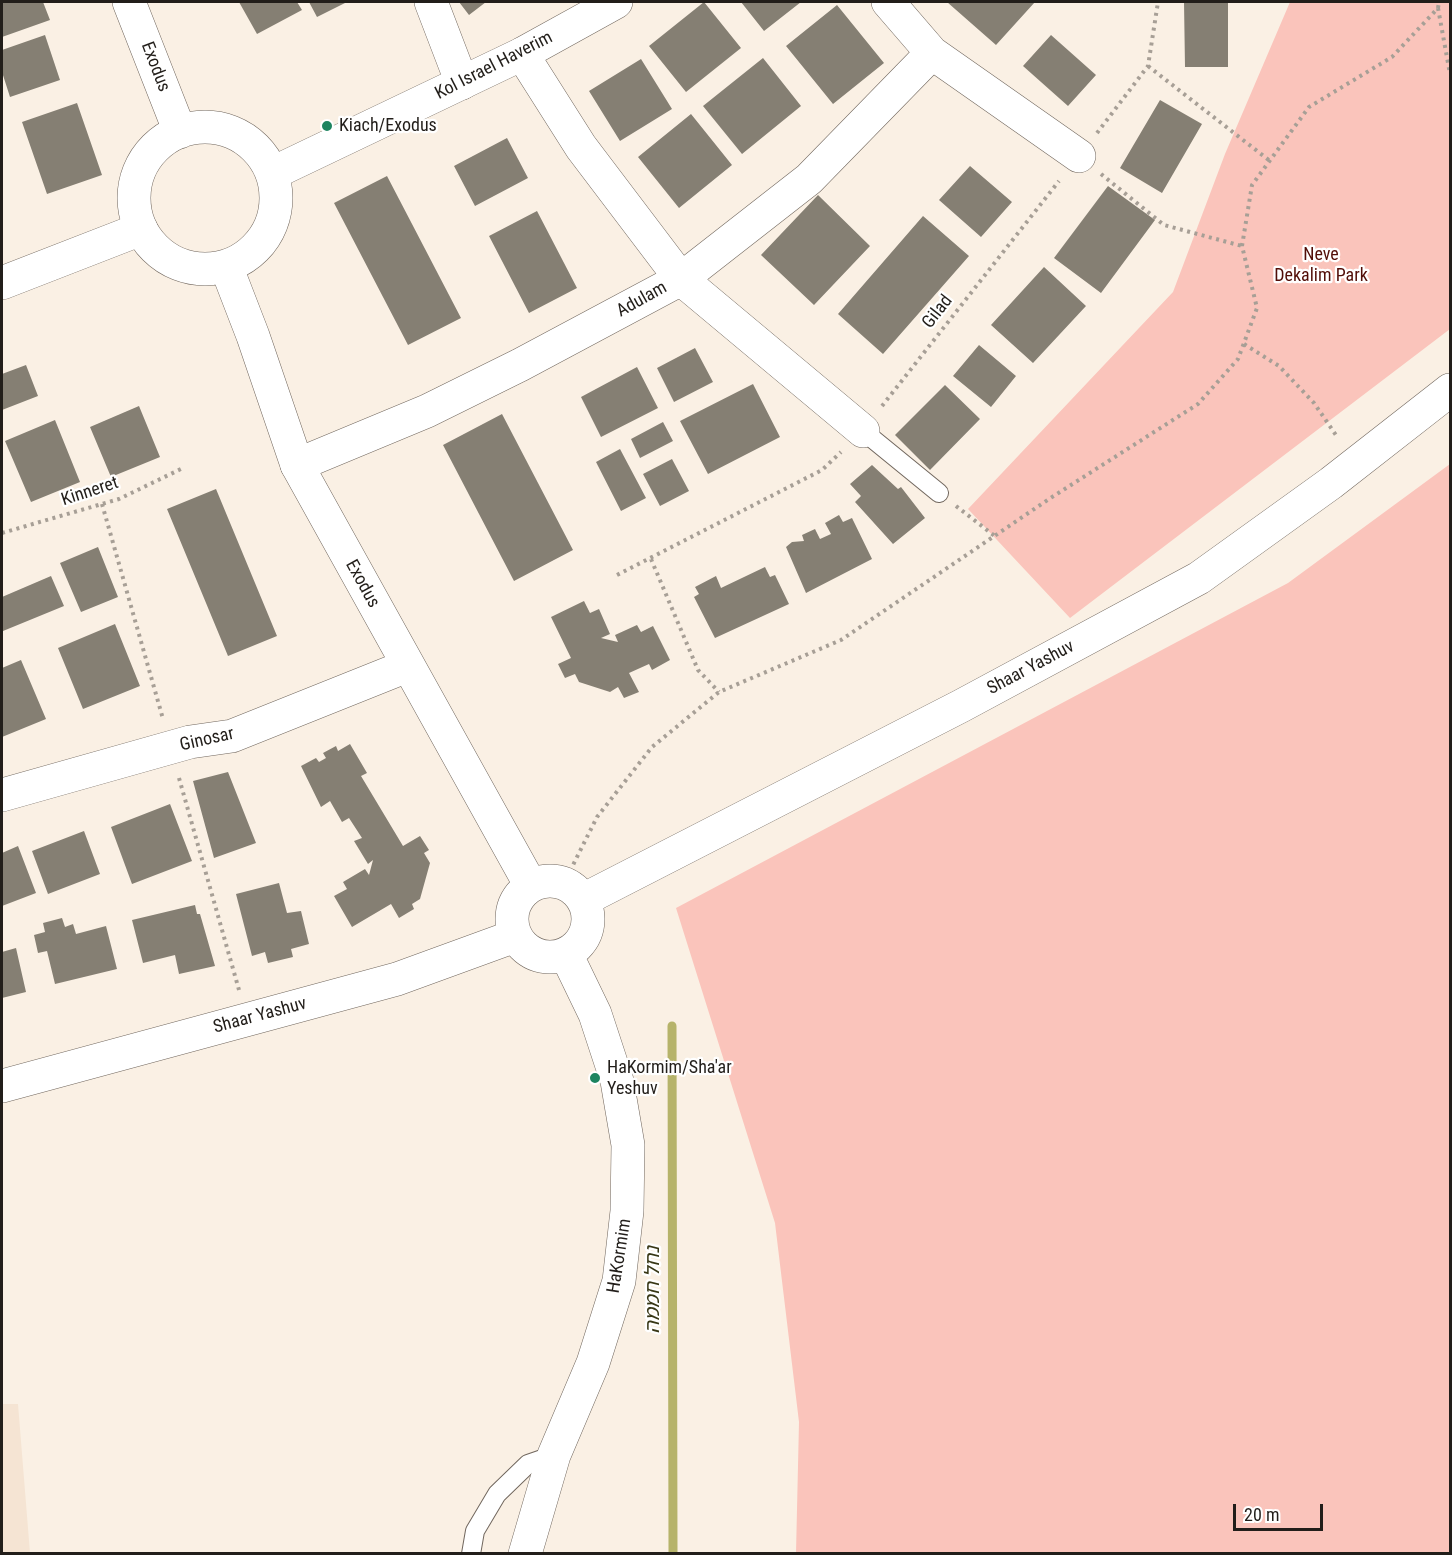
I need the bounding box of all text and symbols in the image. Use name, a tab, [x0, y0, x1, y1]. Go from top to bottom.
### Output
street label: Kol Israel Haverim	[432, 27, 556, 105]
street label: Exodus	[136, 39, 174, 95]
place label: Kiach/Exodus	[339, 115, 437, 137]
marker: Kiach/Exodus	[320, 119, 334, 133]
park label: Neve Dekalim Park	[1274, 244, 1368, 286]
street label: Adulam	[613, 277, 671, 323]
street label: Gilad	[918, 291, 958, 333]
street label: Kinneret	[59, 473, 121, 511]
street label: Exodus	[340, 556, 384, 612]
street label: Shaar Yashuv	[984, 636, 1078, 700]
street label: Ginosar	[178, 723, 236, 757]
street label: Shaar Yashuv	[211, 993, 309, 1039]
place label: HaKormim/Sha'ar Yeshuv	[607, 1057, 732, 1100]
marker: HaKormim/Sha'ar Yeshuv	[588, 1071, 602, 1085]
street label: HaKormim	[603, 1217, 637, 1295]
water label: נחל חממה	[642, 1246, 666, 1334]
scale bar	[1236, 1492, 1326, 1530]
text: 20 m	[1244, 1504, 1279, 1525]

